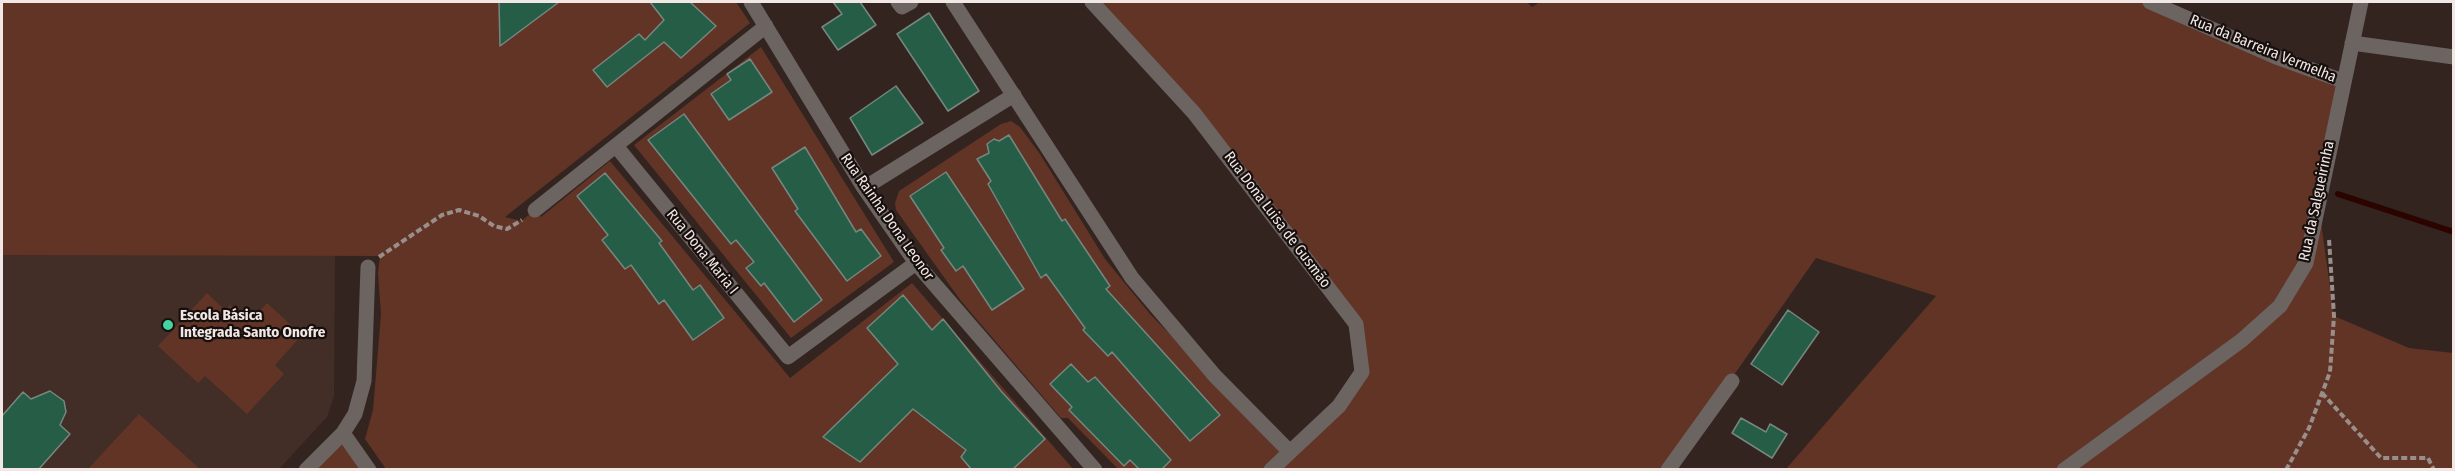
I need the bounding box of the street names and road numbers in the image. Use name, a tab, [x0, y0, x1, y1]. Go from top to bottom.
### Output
street label: Rua da Barreira Vermelha	[2187, 11, 2339, 87]
street label: Rua da Salgueirinha	[2295, 139, 2339, 263]
street label: Rua Dona Luisa de Gusmão	[1220, 148, 1334, 292]
street label: Rua Rainha Dona Leonor	[836, 150, 938, 284]
street label: Rua Dona Maria I	[662, 206, 742, 298]

